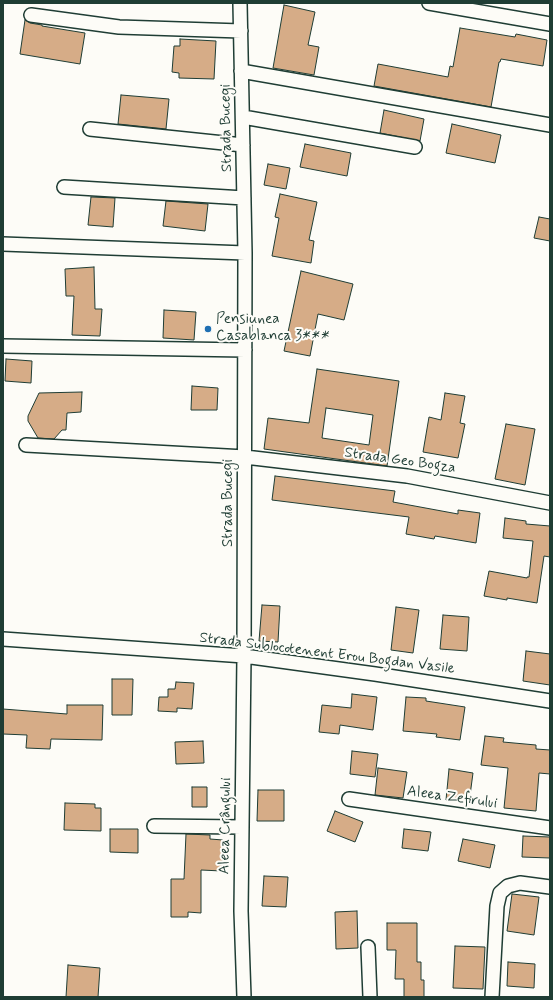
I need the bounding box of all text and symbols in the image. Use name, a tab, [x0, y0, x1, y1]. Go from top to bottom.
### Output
street label: Strada Bucegi	[217, 84, 237, 172]
place label: Pensiunea Casablanca 3***	[216, 311, 330, 346]
marker: Pensiunea Casablanca 3***	[203, 324, 213, 334]
street label: Strada Geo Bogza	[343, 444, 457, 478]
street label: Strada Bucegi	[220, 459, 238, 547]
street label: Strada Sublocotenent Erou Bogdan Vasile	[198, 629, 456, 679]
street label: Aleea Crângului	[216, 777, 236, 875]
street label: Aleea Zefirului	[406, 783, 498, 813]

